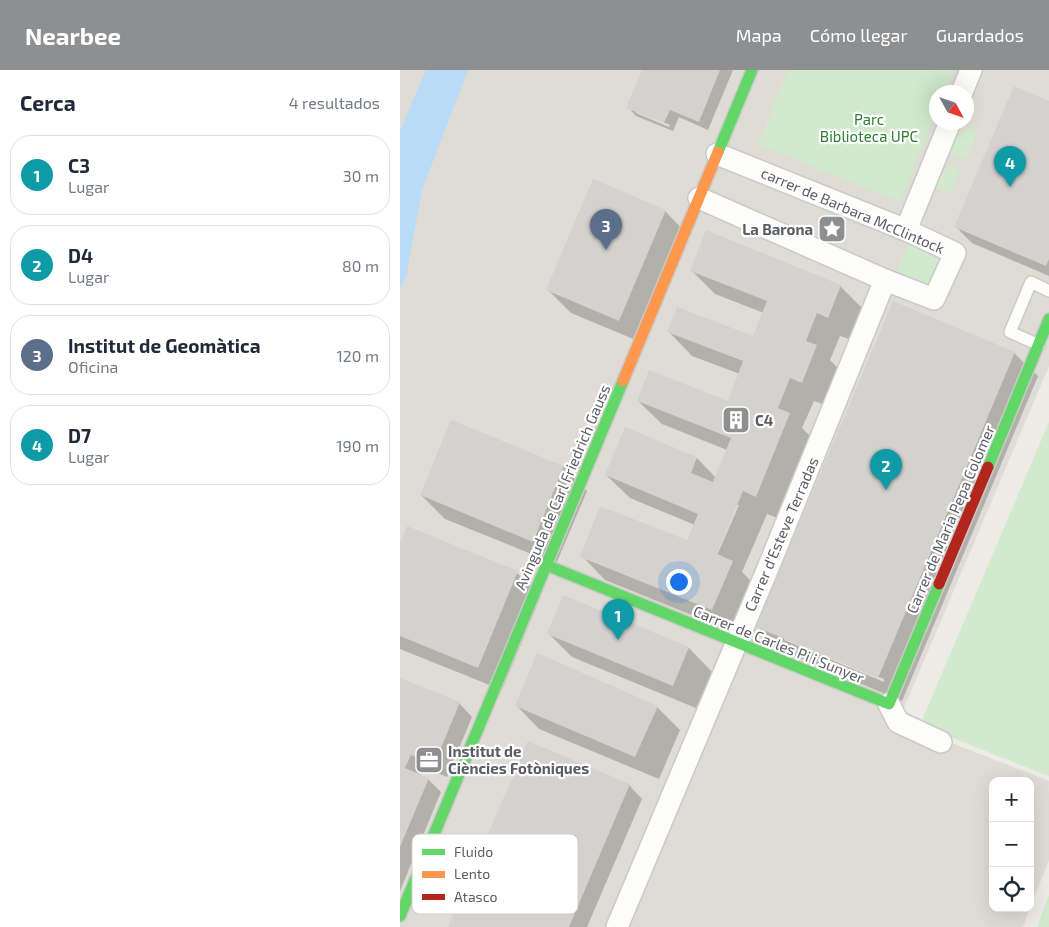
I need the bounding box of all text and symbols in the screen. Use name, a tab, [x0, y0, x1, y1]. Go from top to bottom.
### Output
text: Nearbee	[25, 21, 121, 50]
text: Mapa	[736, 24, 782, 46]
text: Cómo llegar	[810, 24, 908, 46]
text: Guardados	[936, 24, 1024, 46]
north arrow	[929, 85, 974, 130]
text: Cerca	[20, 90, 76, 115]
text: 4 resultados	[289, 93, 380, 112]
park label: Parc Biblioteca UPC	[820, 110, 919, 145]
pin: 4	[994, 146, 1026, 187]
text: C3	[68, 154, 90, 177]
street label: carrer de Barbara McClintock	[759, 163, 948, 257]
text: 1	[34, 166, 40, 185]
text: 30 m	[343, 166, 379, 185]
text: Lugar	[68, 177, 109, 196]
pin: 3	[590, 209, 622, 250]
place icon: La Barona	[817, 214, 847, 244]
place label: La Barona	[742, 220, 813, 238]
text: D4	[68, 244, 93, 267]
text: 2	[32, 256, 42, 275]
text: 80 m	[342, 256, 379, 275]
text: Lugar	[68, 267, 109, 286]
text: Institut de Geomàtica	[68, 334, 261, 357]
text: 3	[32, 346, 42, 365]
text: 120 m	[336, 346, 379, 365]
text: Oficina	[68, 357, 118, 376]
street label: Avinguda de Carl Friedrich Gauss	[510, 382, 614, 592]
building icon: C4	[721, 405, 751, 435]
place label: C4	[755, 411, 774, 429]
street label: Carrer de Maria Pepa Colomer	[902, 422, 998, 616]
text: D7	[68, 424, 91, 447]
text: 4	[32, 436, 42, 455]
text: 190 m	[336, 436, 379, 455]
text: Lugar	[68, 447, 109, 466]
pin: 2	[870, 449, 902, 490]
street label: Carrer d'Esteve Terradas	[740, 454, 822, 614]
your location	[666, 569, 692, 595]
pin: 1	[602, 599, 634, 640]
street label: Carrer de Carles Pi i Sunyer	[691, 601, 867, 687]
place label: Institut de Ciències Fotòniques	[448, 742, 589, 777]
office icon: Institut de Ciències Fotòniques	[414, 745, 444, 775]
map controls	[989, 777, 1034, 912]
button: +	[989, 777, 1034, 822]
button: −	[989, 822, 1034, 867]
legend	[412, 834, 578, 914]
text: Fluido	[454, 843, 493, 860]
text: Lento	[454, 865, 490, 882]
button: locate	[989, 867, 1034, 912]
text: Atasco	[454, 888, 497, 905]

